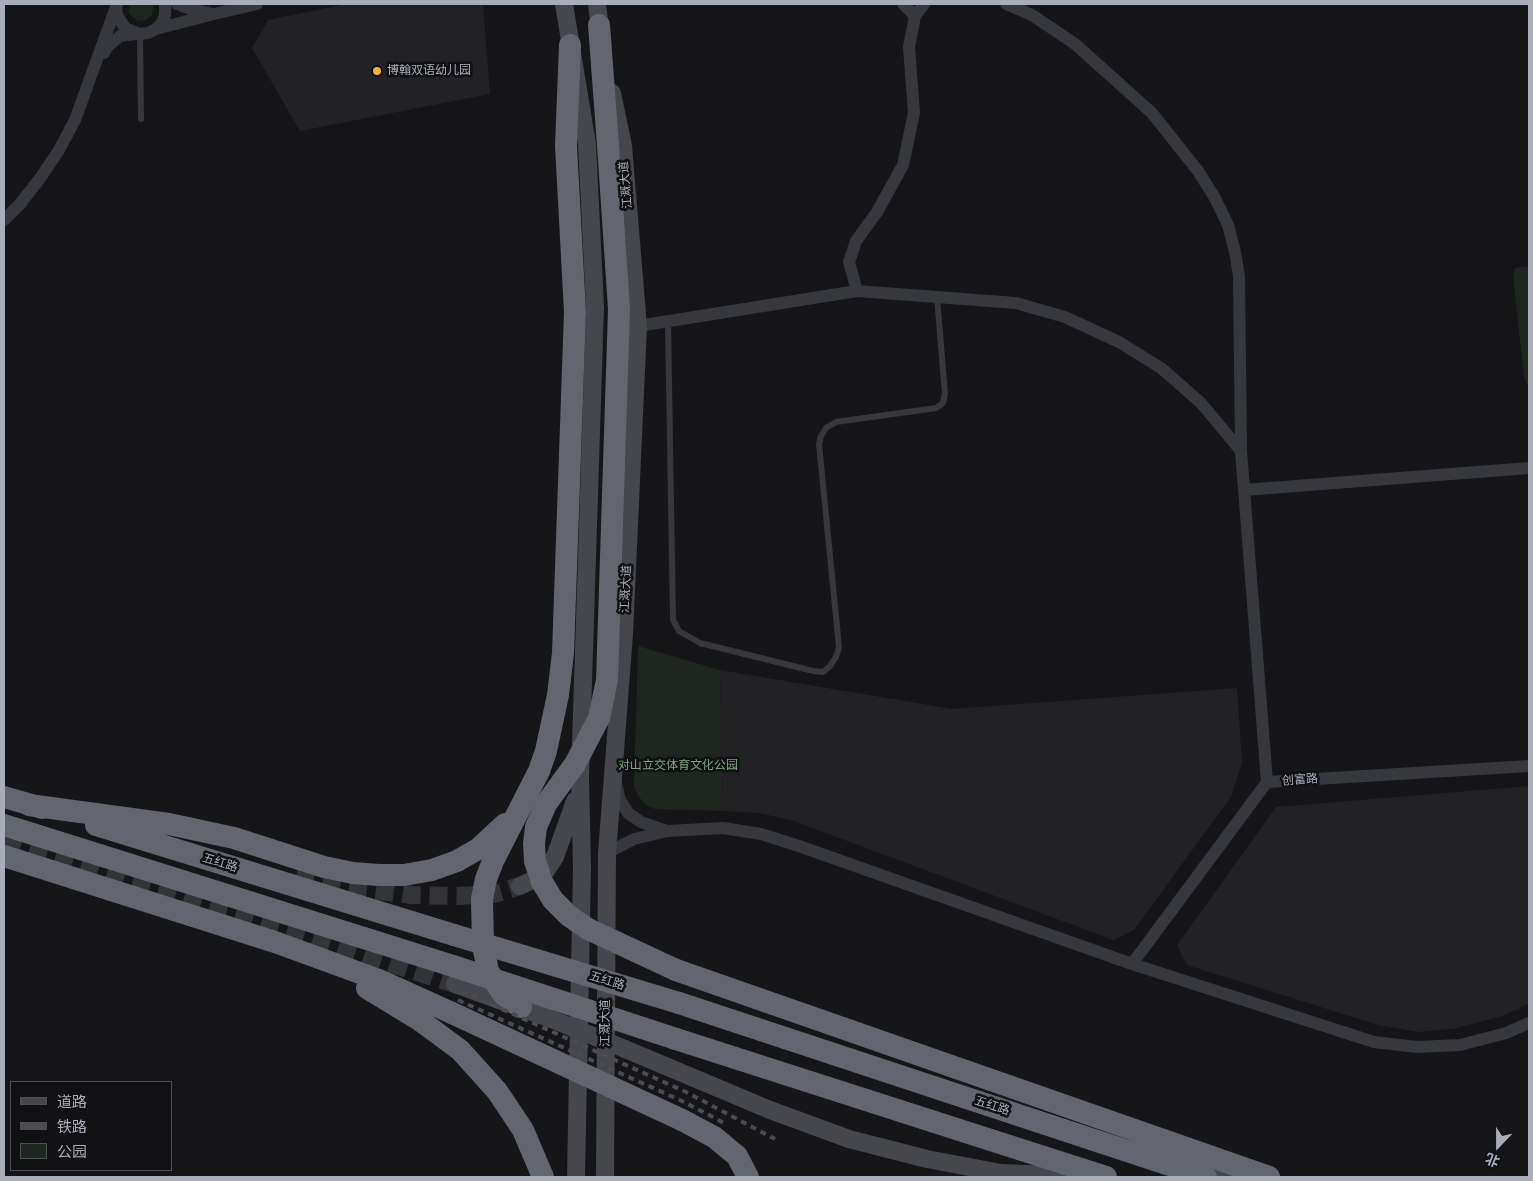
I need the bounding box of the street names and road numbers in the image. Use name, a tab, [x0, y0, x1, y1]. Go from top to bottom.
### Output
street label: 江溉大道	[617, 160, 635, 210]
street label: 江溉大道	[618, 565, 634, 613]
street label: 创富路	[1282, 772, 1318, 788]
street label: 五红路	[201, 851, 239, 875]
street label: 五红路	[588, 969, 626, 993]
street label: 江溉大道	[599, 999, 613, 1047]
street label: 五红路	[973, 1094, 1011, 1118]

